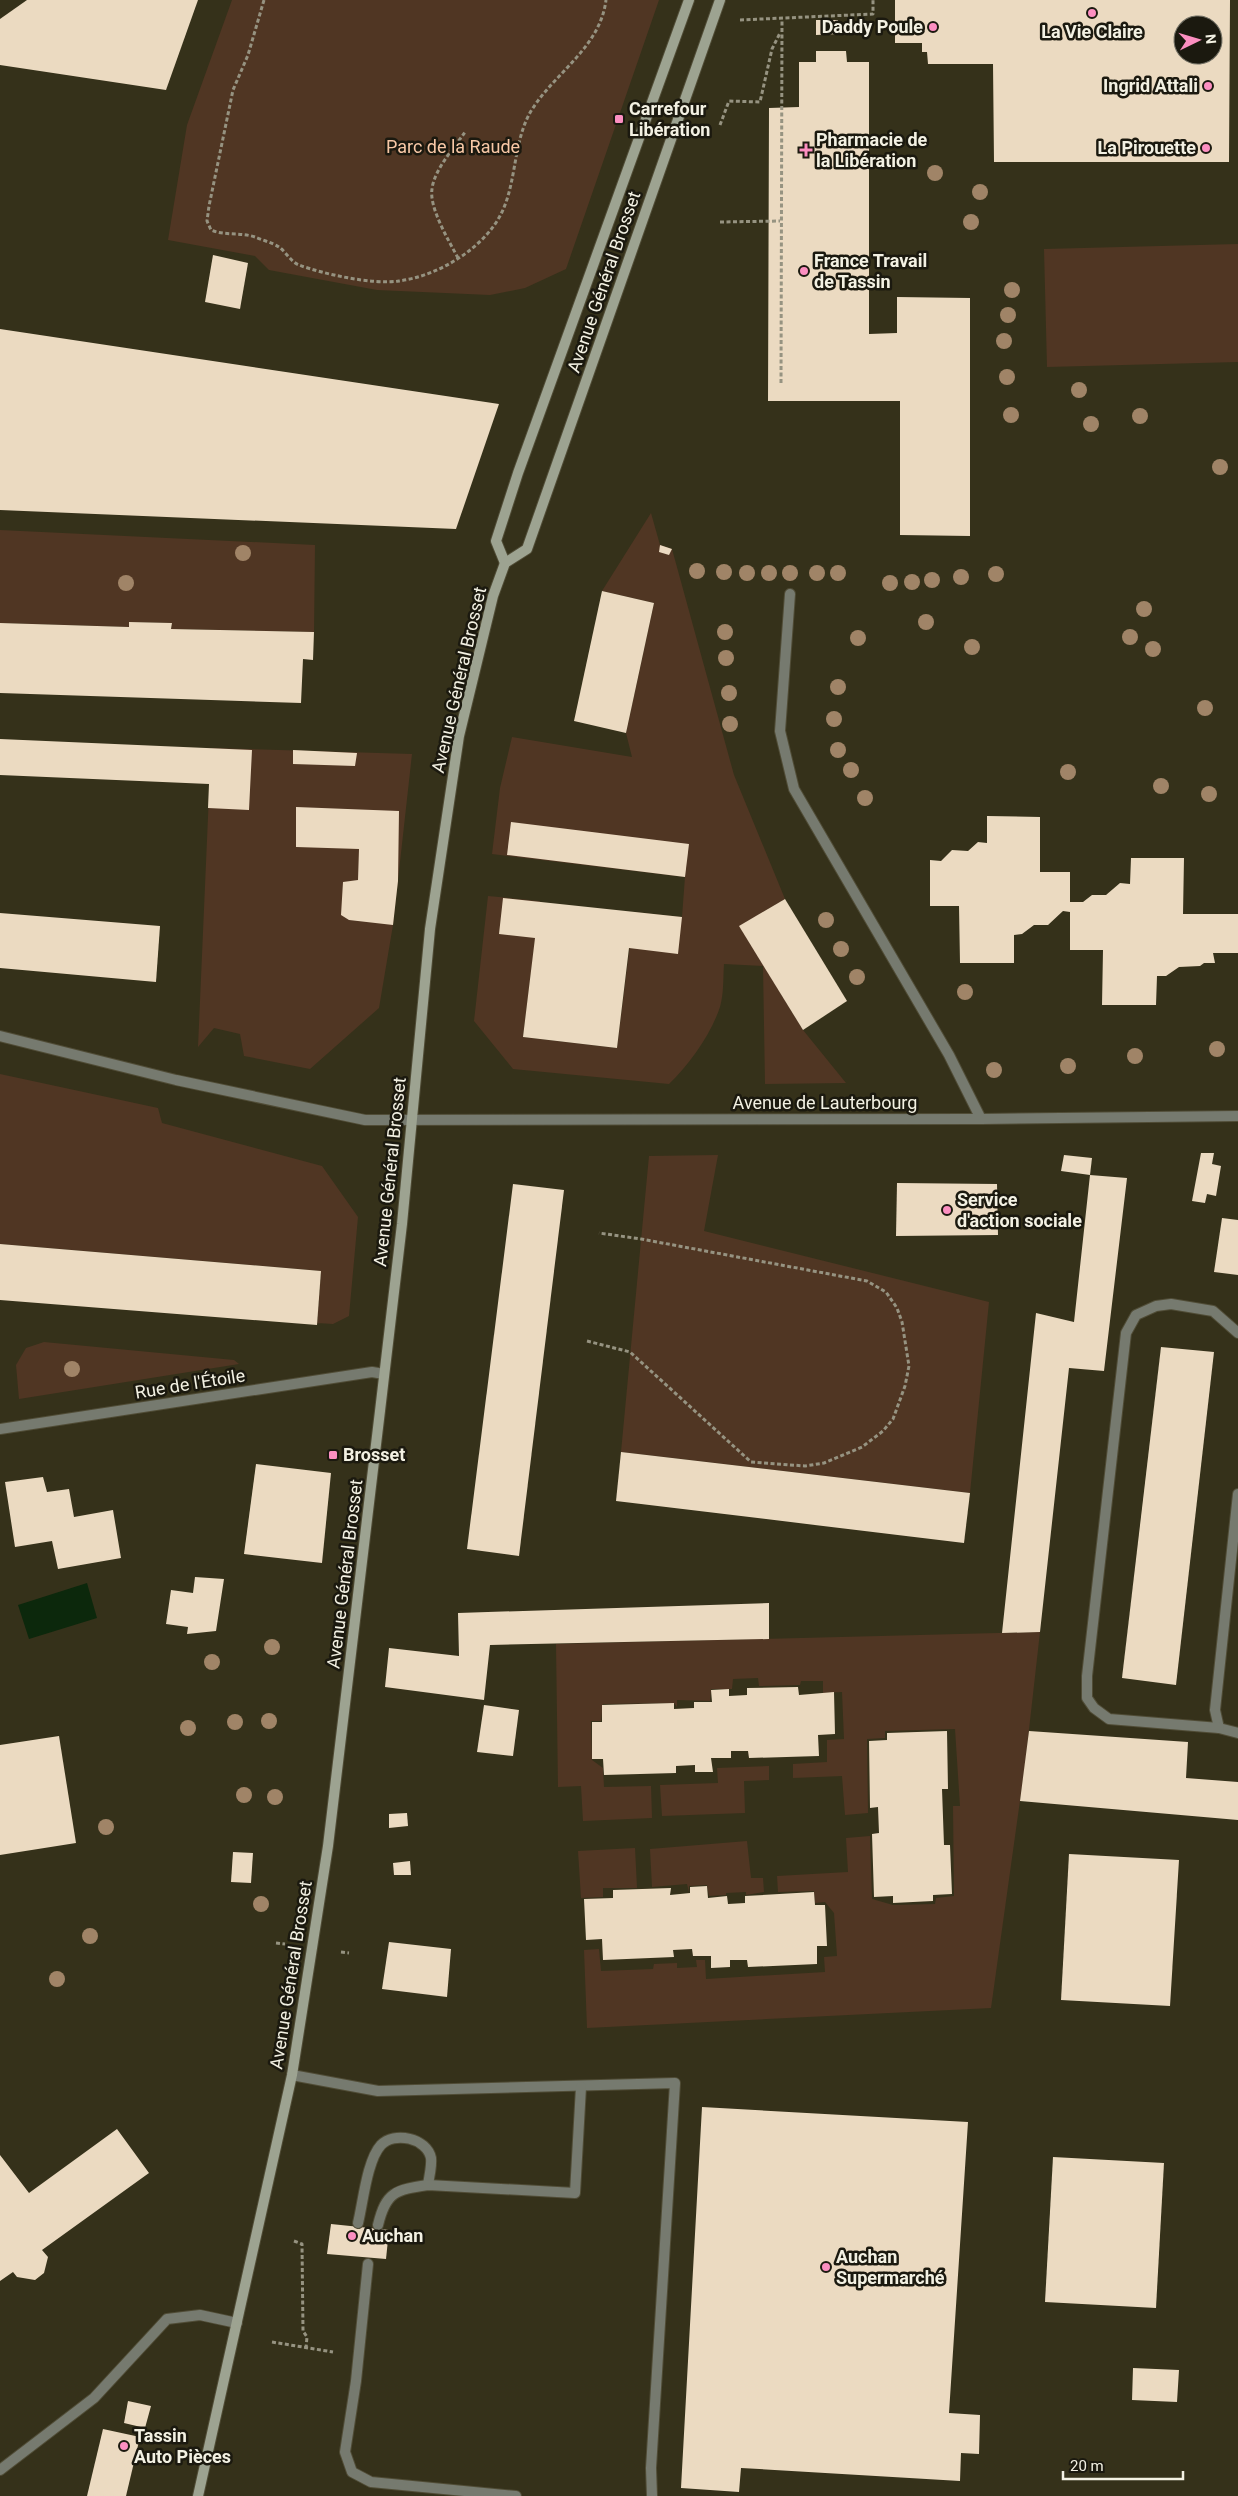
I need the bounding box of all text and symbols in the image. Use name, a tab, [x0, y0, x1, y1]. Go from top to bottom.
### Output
marker: La Vie Claire	[1086, 7, 1098, 19]
north arrow	[1173, 15, 1223, 65]
place label: Daddy Poule	[822, 16, 923, 37]
marker: Daddy Poule	[927, 21, 939, 33]
place label: La Vie Claire	[1041, 21, 1143, 42]
text: N	[1203, 33, 1219, 44]
place label: Ingrid Attali	[1103, 75, 1198, 96]
marker: Ingrid Attali	[1202, 80, 1214, 92]
place label: Carrefour Libération	[629, 98, 710, 140]
marker: Carrefour Libération	[613, 113, 625, 125]
place label: Pharmacie de la Libération	[816, 129, 928, 171]
park label: Parc de la Raude	[386, 136, 520, 157]
place label: La Pirouette	[1098, 137, 1196, 158]
marker: La Pirouette	[1200, 142, 1212, 154]
marker: Pharmacie de la Libération	[800, 144, 812, 156]
street label: Avenue Général Brosset	[563, 188, 644, 375]
place label: France Travail de Tassin	[814, 250, 927, 292]
marker: France Travail de Tassin	[798, 265, 810, 277]
street label: Avenue Général Brosset	[427, 585, 490, 775]
street label: Avenue Général Brosset	[369, 1076, 410, 1268]
street label: Avenue de Lauterbourg	[733, 1092, 917, 1113]
place label: Service d'action sociale	[957, 1189, 1082, 1231]
marker: Service d'action sociale	[941, 1204, 953, 1216]
street label: Rue de l'Étoile	[133, 1364, 246, 1403]
place label: Brosset	[343, 1444, 405, 1465]
marker: Brosset	[327, 1449, 339, 1461]
street label: Avenue Général Brosset	[322, 1478, 367, 1670]
street label: Avenue Général Brosset	[265, 1879, 316, 2071]
place label: Auchan	[362, 2225, 423, 2246]
marker: Auchan	[346, 2230, 358, 2242]
place label: Auchan Supermarché	[836, 2246, 945, 2288]
marker: Auchan Supermarché	[820, 2261, 832, 2273]
place label: Tassin Auto Pièces	[134, 2425, 231, 2467]
marker: Tassin Auto Pièces	[118, 2440, 130, 2452]
scale bar	[1063, 2448, 1183, 2480]
text: 20 m	[1070, 2457, 1104, 2475]

